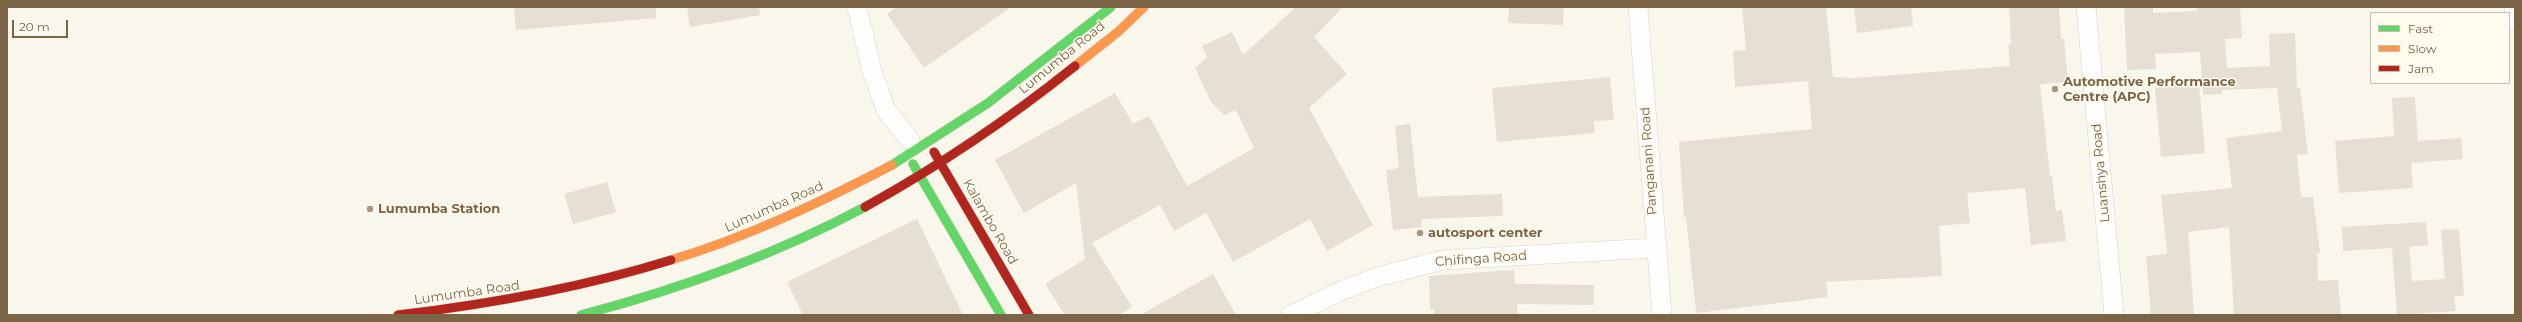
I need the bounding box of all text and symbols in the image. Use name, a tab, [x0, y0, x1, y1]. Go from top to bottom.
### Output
scale bar	[14, 12, 70, 38]
legend	[2370, 12, 2510, 84]
street label: Lumumba Road	[1016, 18, 1108, 98]
text: 20 m	[19, 19, 50, 34]
text: Fast	[2408, 21, 2433, 36]
text: Slow	[2408, 41, 2437, 56]
text: Jam	[2408, 61, 2434, 76]
place label: Automotive Performance Centre (APC)	[2063, 74, 2236, 105]
marker: Automotive Performance Centre (APC)	[2050, 84, 2060, 94]
street label: Panganani Road	[1637, 106, 1661, 216]
street label: Luanshya Road	[2089, 123, 2113, 223]
street label: Kalambo Road	[959, 177, 1021, 267]
street label: Lumumba Road	[722, 178, 826, 236]
place label: Lumumba Station	[378, 201, 500, 217]
marker: Lumumba Station	[365, 204, 375, 214]
place label: autosport center	[1428, 225, 1542, 241]
marker: autosport center	[1415, 228, 1425, 238]
street label: Chifinga Road	[1435, 248, 1527, 270]
street label: Lumumba Road	[413, 278, 521, 308]

